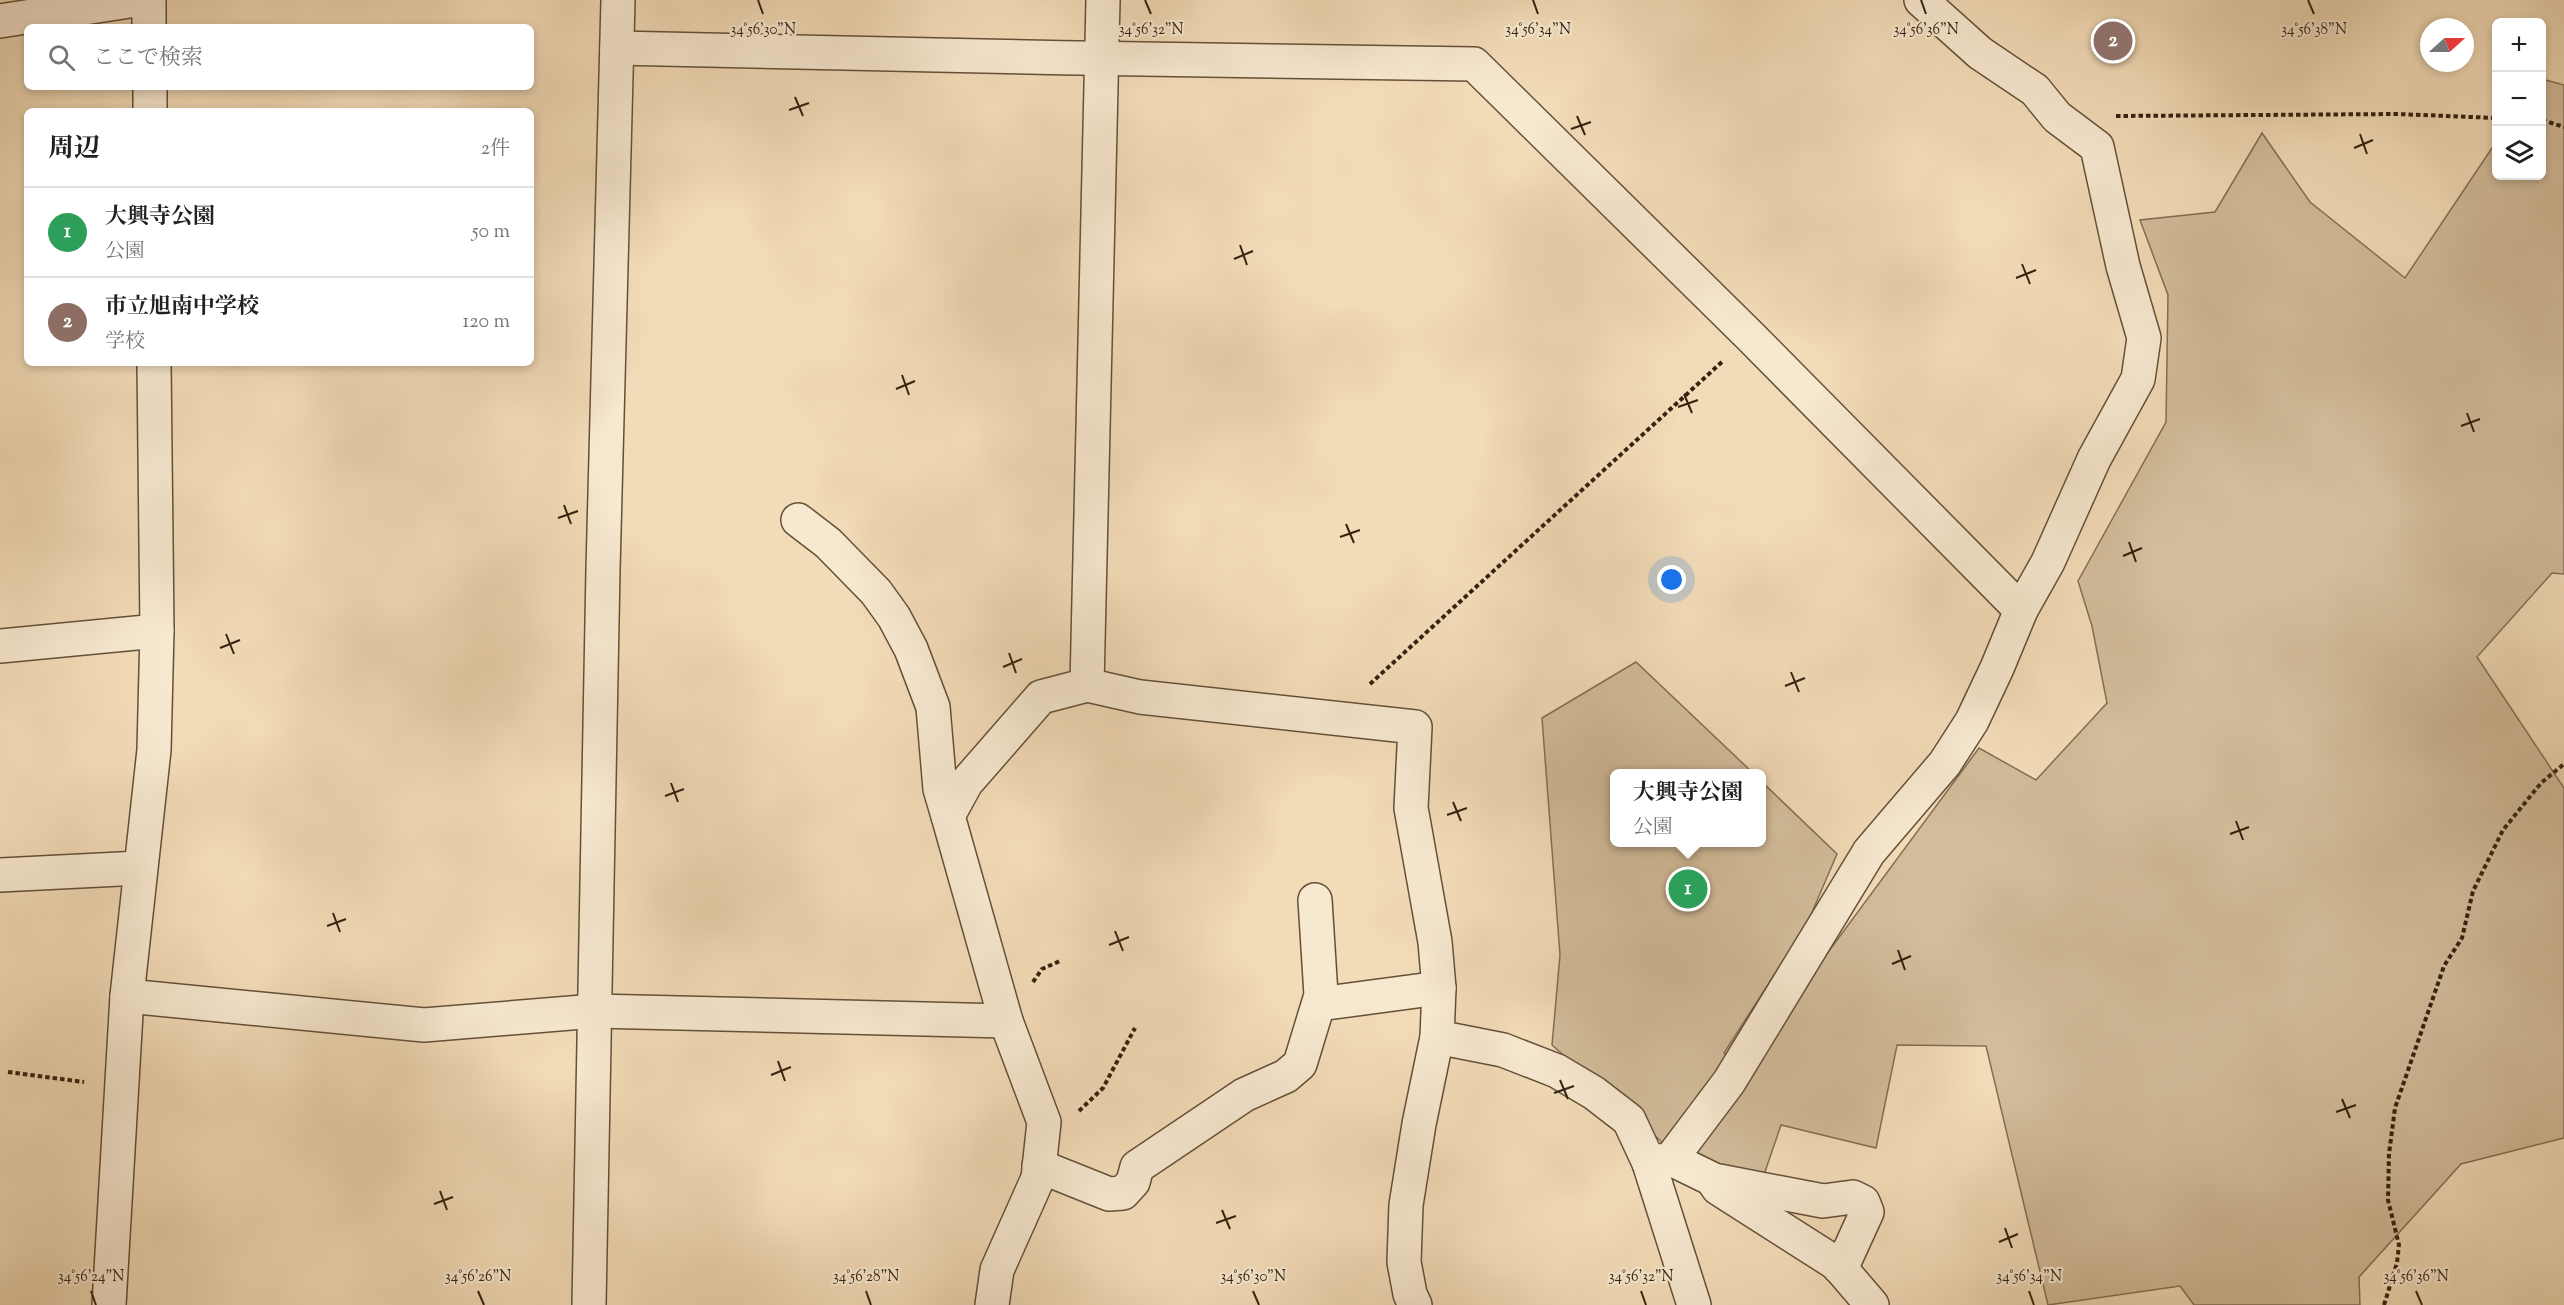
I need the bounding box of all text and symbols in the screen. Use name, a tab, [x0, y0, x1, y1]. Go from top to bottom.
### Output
pin: 2	[2094, 18, 2132, 63]
north arrow	[2420, 18, 2474, 72]
map controls	[2492, 18, 2546, 180]
button: +	[2492, 18, 2546, 72]
text: 34°56'30"N	[730, 20, 796, 41]
text: 34°56'32"N	[1118, 20, 1184, 41]
text: 34°56'34"N	[1505, 20, 1571, 41]
text: 34°56'36"N	[1893, 20, 1959, 41]
text: 34°56'38"N	[2281, 20, 2347, 41]
search box	[24, 24, 534, 90]
icon: search	[45, 41, 78, 74]
text: ここで検索	[93, 43, 203, 75]
button: −	[2492, 72, 2546, 126]
button: layers	[2492, 126, 2546, 180]
text: 周辺	[48, 131, 100, 168]
text: 2件	[481, 135, 510, 164]
text: 大興寺公園	[105, 202, 215, 234]
text: 1	[64, 218, 71, 247]
text: 50 m	[472, 218, 510, 247]
text: 公園	[105, 238, 145, 267]
text: 市立旭南中学校	[105, 292, 259, 324]
text: 2	[63, 308, 72, 337]
text: 120 m	[462, 308, 510, 337]
text: 学校	[105, 328, 145, 357]
your location	[1657, 565, 1686, 594]
popup	[1610, 769, 1766, 847]
text: 大興寺公園	[1633, 778, 1743, 810]
text: 公園	[1633, 814, 1673, 843]
pin: 1	[1668, 866, 1708, 912]
text: 34°56'24"N	[58, 1267, 124, 1288]
text: 34°56'26"N	[445, 1267, 511, 1288]
text: 34°56'28"N	[833, 1267, 899, 1288]
text: 34°56'30"N	[1220, 1267, 1286, 1288]
text: 34°56'32"N	[1608, 1267, 1674, 1288]
text: 34°56'34"N	[1996, 1267, 2062, 1288]
text: 34°56'36"N	[2383, 1267, 2449, 1288]

